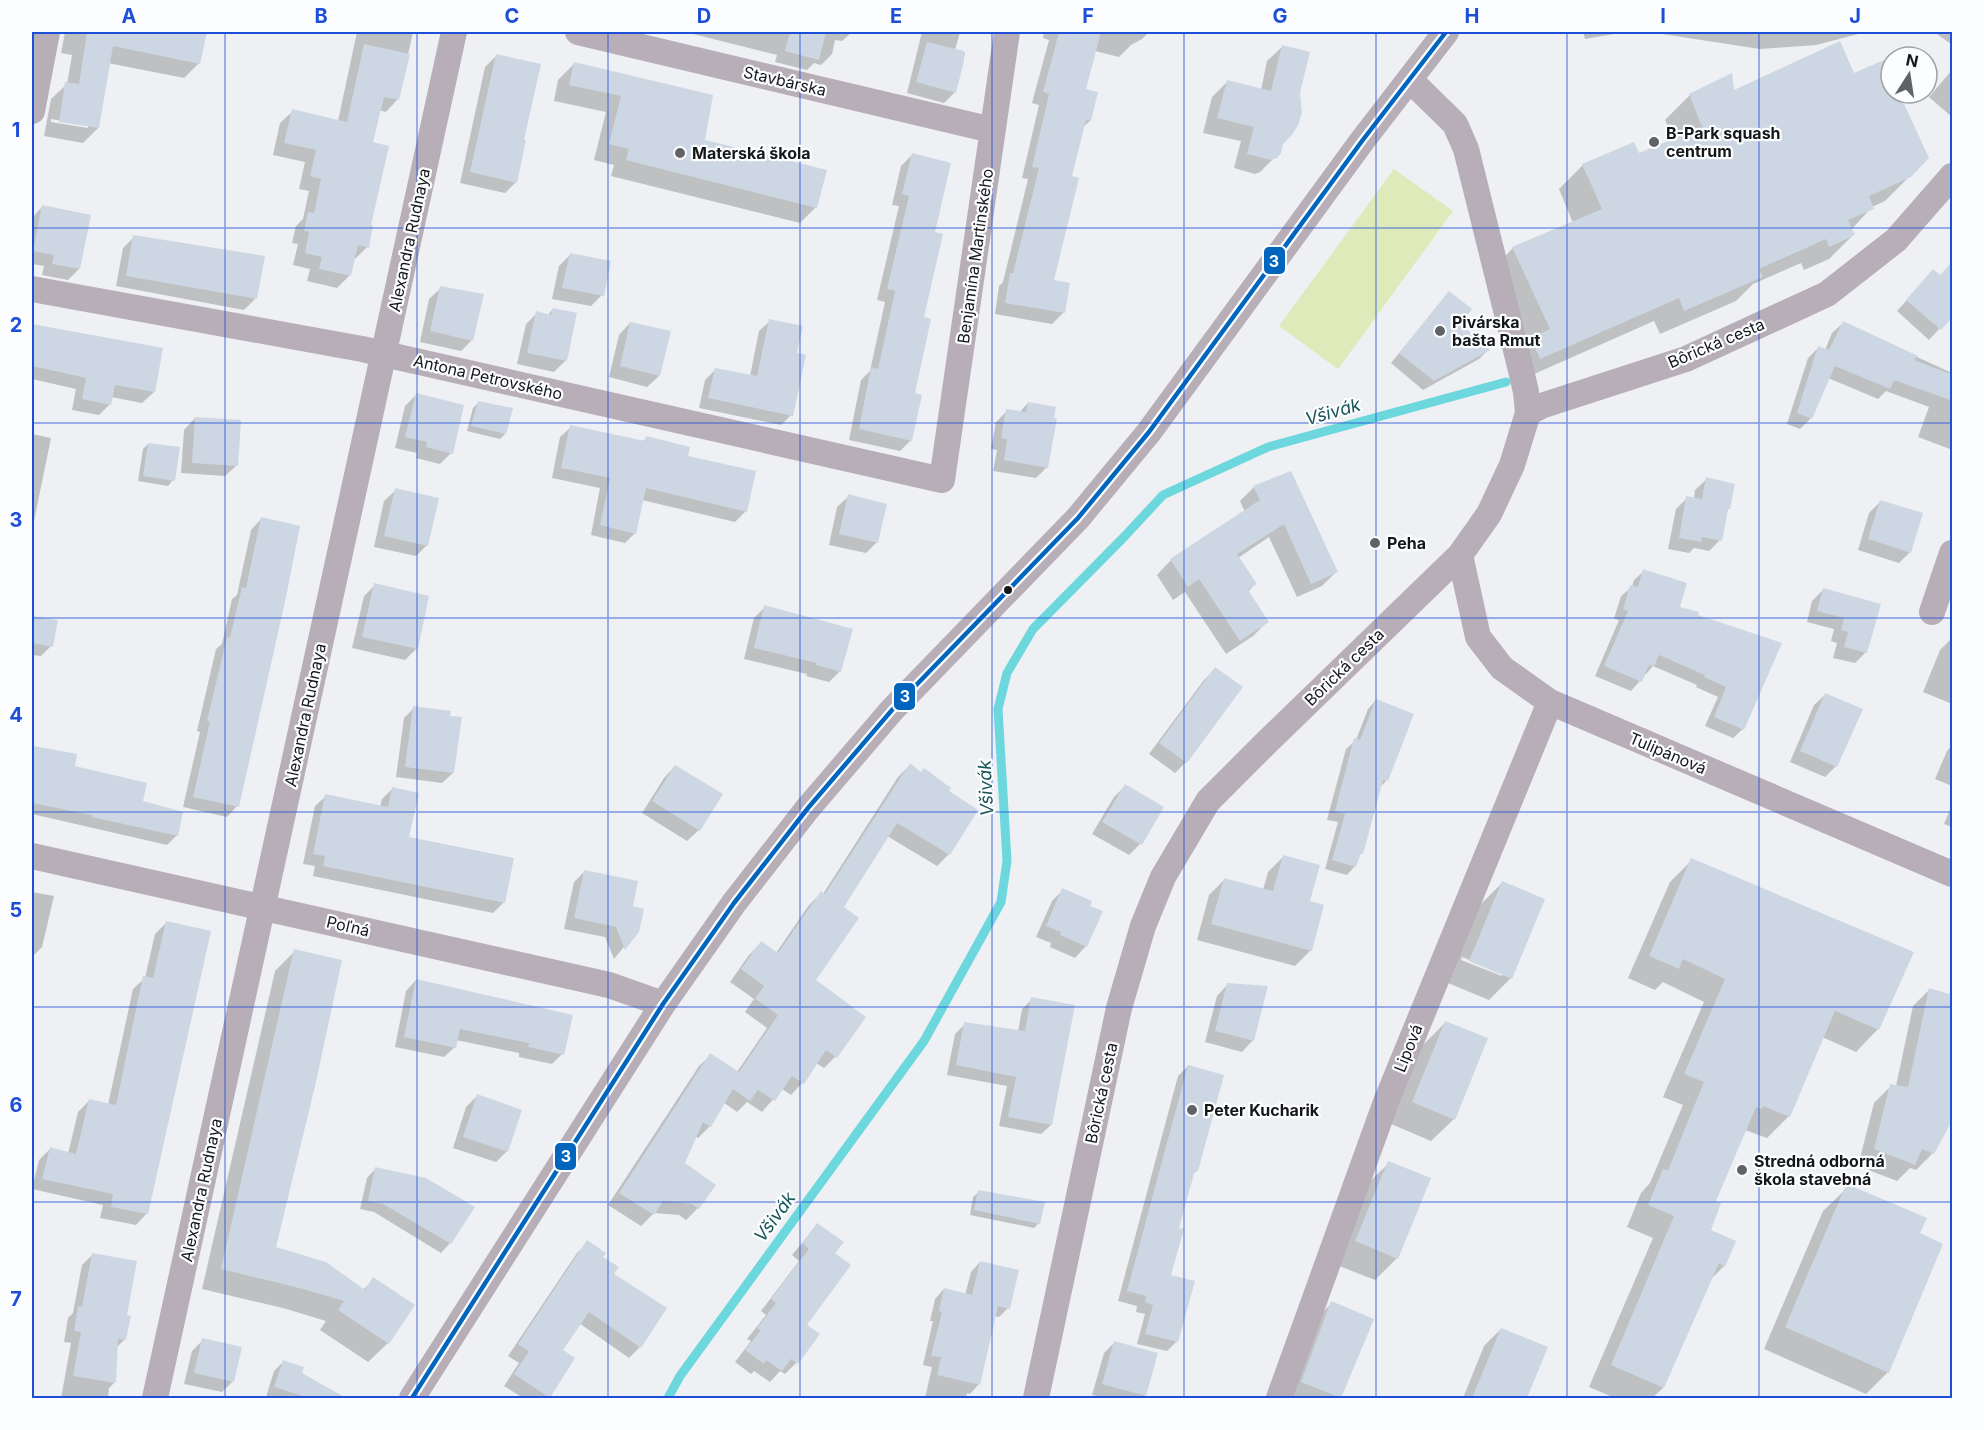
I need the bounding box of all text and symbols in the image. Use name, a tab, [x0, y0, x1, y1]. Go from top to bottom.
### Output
text: A	[122, 4, 137, 28]
text: B	[314, 4, 328, 28]
text: C	[505, 4, 519, 28]
text: D	[697, 4, 711, 28]
text: E	[890, 4, 902, 28]
text: F	[1082, 4, 1094, 28]
text: G	[1272, 4, 1288, 28]
text: H	[1465, 4, 1479, 28]
text: I	[1660, 4, 1666, 28]
text: J	[1849, 4, 1861, 28]
north arrow	[1879, 45, 1939, 105]
text: N	[1904, 49, 1920, 71]
street label: Stavbárska	[742, 62, 828, 100]
text: 1	[12, 118, 20, 142]
place label: B-Park squash centrum	[1666, 123, 1781, 161]
marker: B-Park squash centrum	[1647, 135, 1661, 149]
place label: Materská škola	[692, 143, 811, 163]
marker: Materská škola	[673, 146, 687, 160]
street label: Alexandra Rudnaya	[384, 167, 434, 313]
street label: Benjamína Martinského	[953, 167, 997, 345]
line badge: 3	[1263, 246, 1286, 275]
text: 3	[1269, 251, 1279, 271]
place label: Pivárska bašta Rmut	[1452, 312, 1541, 350]
text: 2	[10, 313, 22, 337]
street label: Bôrická cesta	[1665, 314, 1767, 372]
marker: Pivárska bašta Rmut	[1433, 324, 1447, 338]
street label: Antona Petrovského	[412, 350, 564, 404]
water label: Všivák	[1303, 393, 1364, 429]
text: 3	[10, 508, 22, 532]
place label: Peha	[1387, 533, 1426, 553]
marker: Peha	[1368, 536, 1382, 550]
unlabelled marker	[1002, 584, 1014, 596]
street label: Bôrická cesta	[1300, 624, 1388, 710]
street label: Alexandra Rudnaya	[280, 642, 330, 788]
line badge: 3	[893, 682, 916, 711]
text: 3	[900, 686, 910, 706]
text: 4	[9, 703, 23, 727]
street label: Tulipánová	[1626, 728, 1710, 778]
water label: Všivák	[973, 758, 997, 817]
text: 5	[10, 898, 22, 922]
street label: Poľná	[325, 911, 371, 941]
street label: Lipová	[1389, 1021, 1427, 1075]
street label: Bôrická cesta	[1081, 1041, 1121, 1145]
text: 6	[10, 1093, 23, 1117]
place label: Peter Kucharik	[1204, 1100, 1320, 1120]
marker: Peter Kucharik	[1185, 1103, 1199, 1117]
street label: Alexandra Rudnaya	[176, 1117, 226, 1263]
line badge: 3	[554, 1142, 577, 1171]
text: 3	[561, 1146, 571, 1166]
place label: Stredná odborná škola stavebná	[1754, 1151, 1885, 1189]
marker: Stredná odborná škola stavebná	[1735, 1163, 1749, 1177]
water label: Všivák	[750, 1187, 800, 1246]
text: 7	[10, 1287, 22, 1311]

